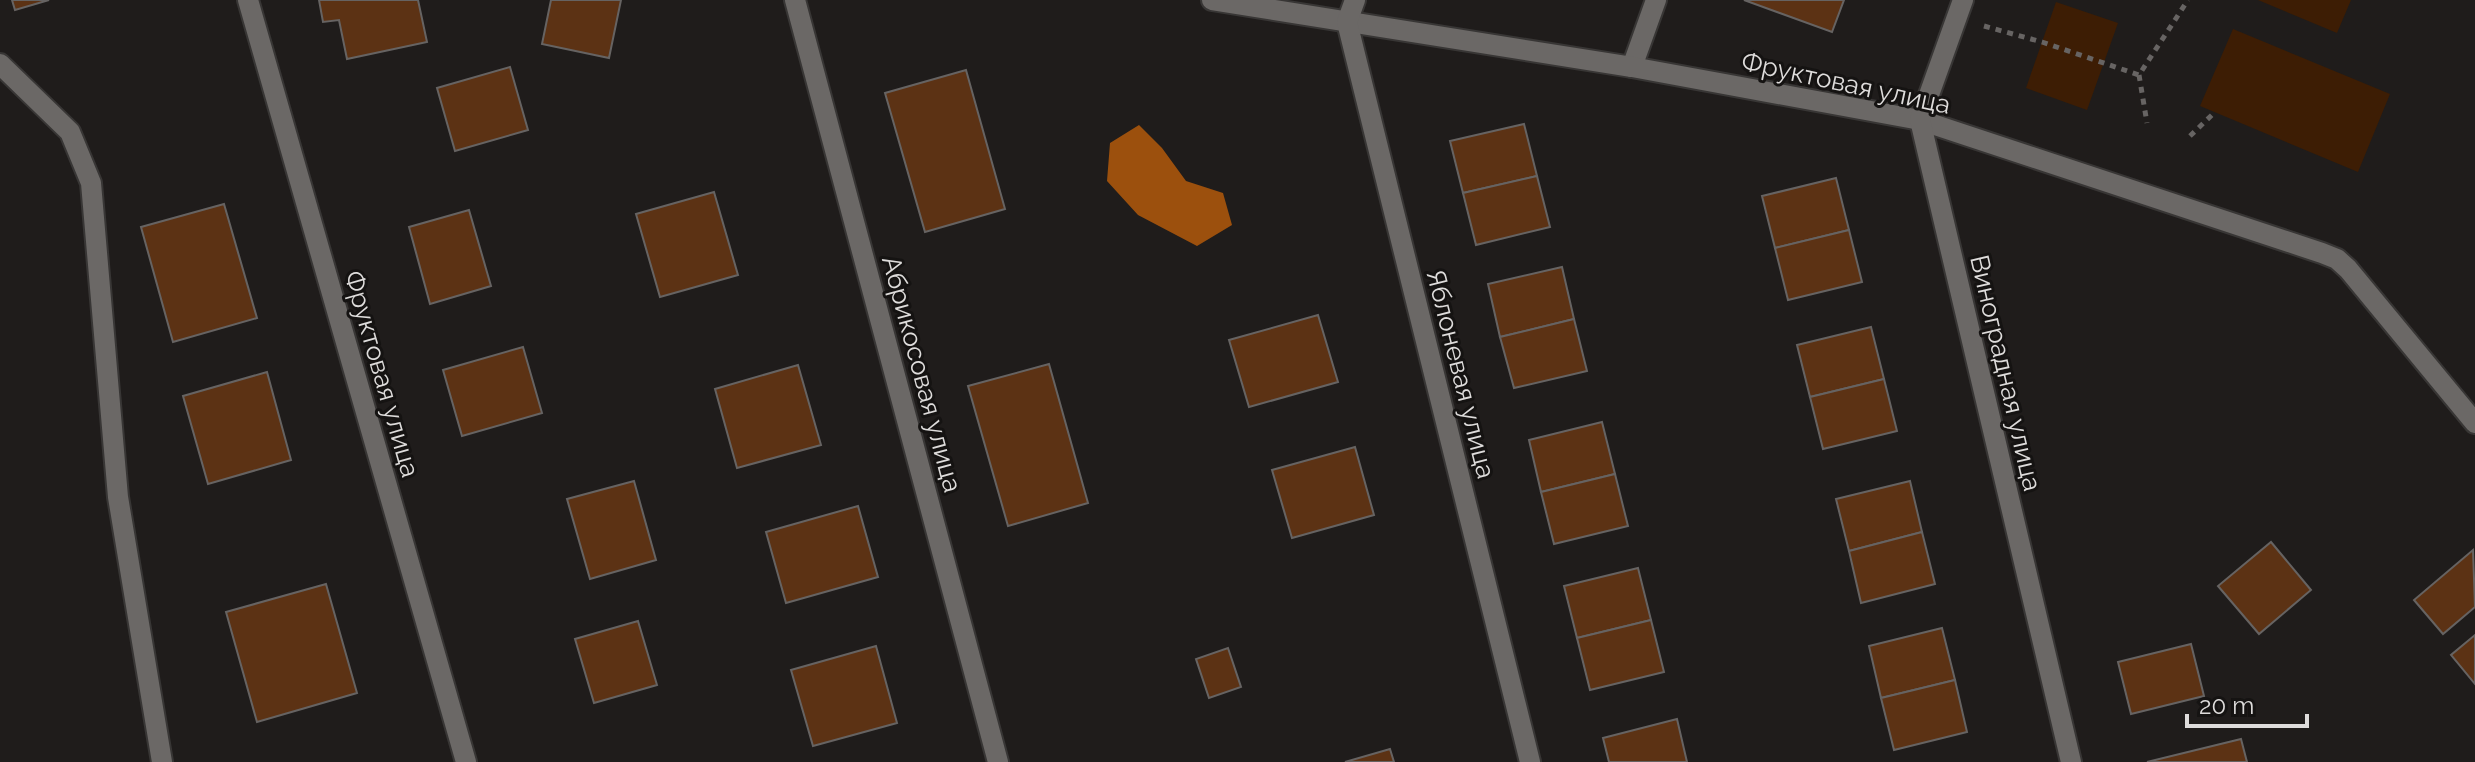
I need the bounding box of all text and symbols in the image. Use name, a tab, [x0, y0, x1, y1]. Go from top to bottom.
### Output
street label: Фруктовая улица	[1739, 46, 1953, 120]
street label: Виноградная улица	[1964, 252, 2048, 494]
street label: Абрикосовая улица	[876, 253, 968, 495]
street label: Фруктовая улица	[338, 267, 426, 481]
street label: Яблоневая улица	[1421, 267, 1501, 481]
scale bar	[2187, 678, 2307, 728]
text: 20 m	[2199, 691, 2254, 720]

